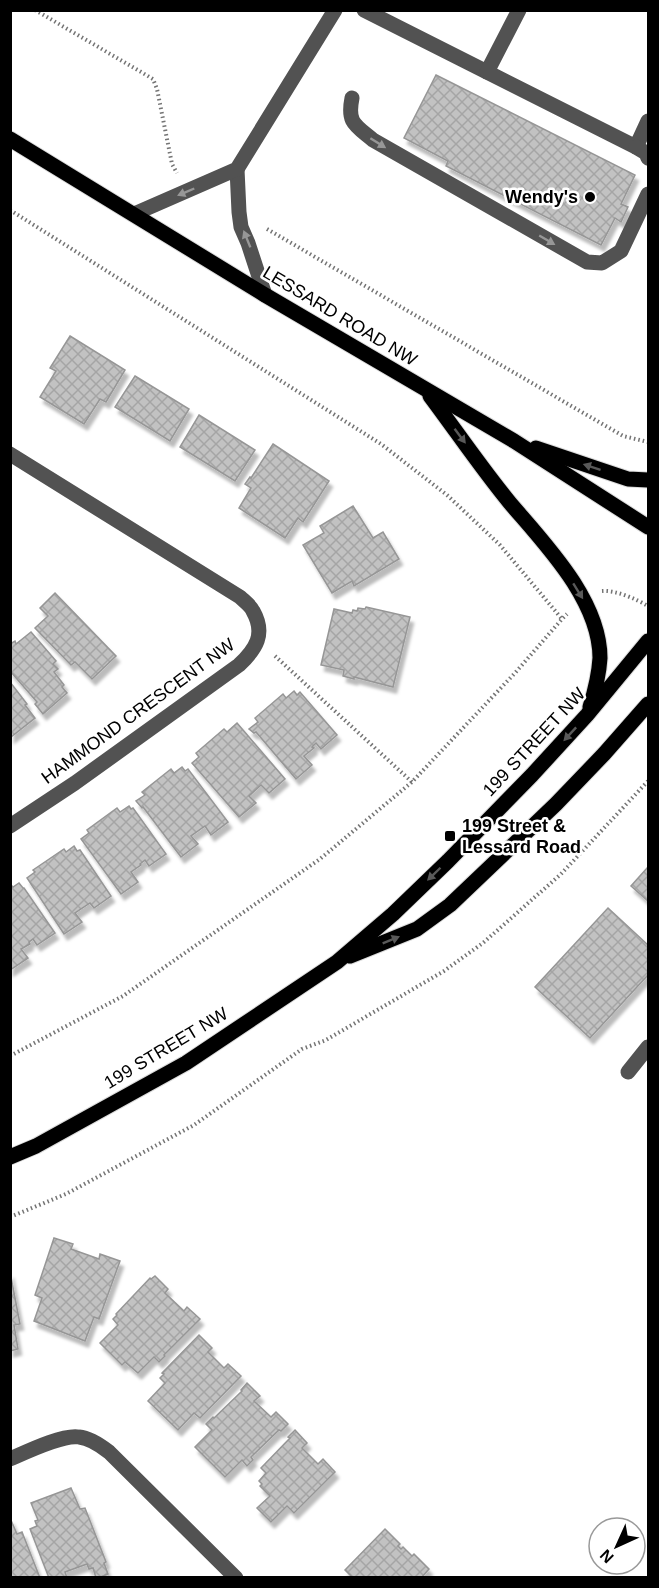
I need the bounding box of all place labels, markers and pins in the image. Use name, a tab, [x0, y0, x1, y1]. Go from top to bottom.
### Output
place label: Wendy's	[505, 187, 578, 207]
marker: Wendy's	[583, 190, 597, 204]
place label: 199 Street & Lessard Road	[462, 816, 581, 857]
marker: 199 Street & Lessard Road	[443, 829, 457, 843]

